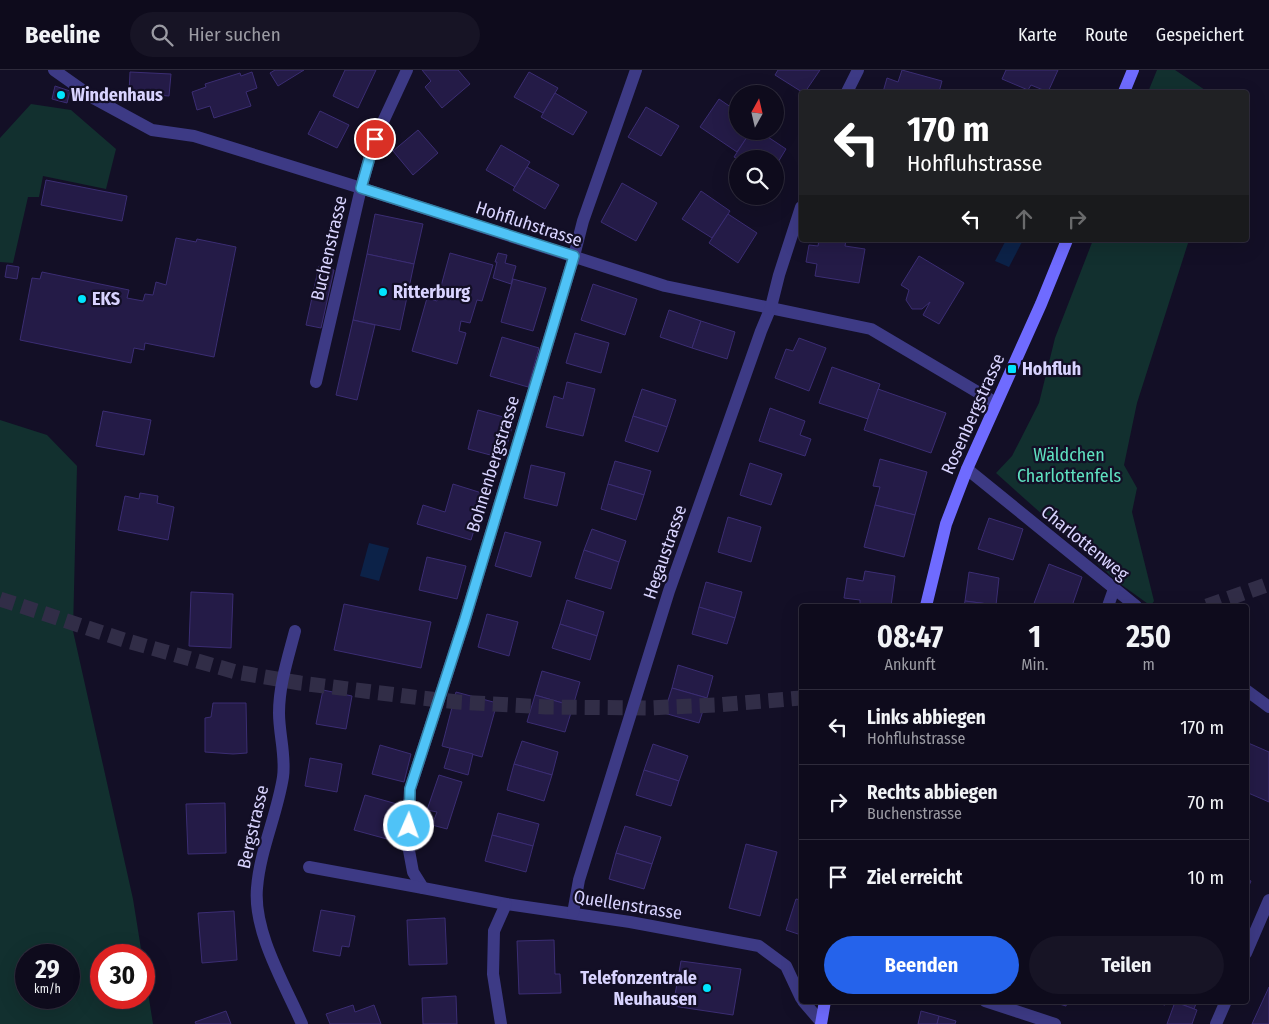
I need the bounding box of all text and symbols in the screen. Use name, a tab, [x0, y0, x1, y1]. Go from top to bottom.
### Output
search box	[130, 12, 480, 57]
text: Beeline	[25, 21, 100, 49]
icon: search	[148, 21, 176, 49]
text: Hier suchen	[188, 23, 281, 46]
text: Karte	[1018, 24, 1057, 46]
text: Route	[1085, 24, 1128, 46]
text: Gespeichert	[1156, 24, 1244, 46]
place label: Windenhaus	[71, 84, 163, 106]
north arrow	[729, 85, 784, 140]
map controls	[729, 85, 784, 205]
marker: Windenhaus	[55, 89, 67, 101]
text: 170 m	[907, 108, 990, 150]
icon: left	[824, 110, 889, 175]
pin	[354, 118, 396, 160]
icon: arrive	[361, 125, 389, 153]
button: search	[729, 150, 784, 205]
text: Hohfluhstrasse	[907, 150, 1042, 177]
street label: Buchenstrasse	[306, 193, 352, 303]
street label: Hohfluhstrasse	[473, 196, 585, 252]
icon: left	[957, 205, 985, 233]
icon: ahead	[1010, 205, 1038, 233]
icon: right	[1063, 205, 1091, 233]
place label: Ritterburg	[393, 281, 470, 303]
marker: Ritterburg	[377, 286, 389, 298]
place label: EKS	[92, 288, 120, 310]
marker: EKS	[76, 293, 88, 305]
street label: Rosenbergstrasse	[937, 350, 1010, 478]
place label: Hohfluh	[1022, 358, 1081, 380]
marker: Hohfluh	[1006, 363, 1018, 375]
street label: Bohnenbergstrasse	[462, 393, 524, 535]
park label: Wäldchen Charlottenfels	[1017, 444, 1121, 487]
street label: Charlottenweg	[1037, 501, 1134, 585]
street label: Hegaustrasse	[639, 502, 691, 602]
text: 08:47	[877, 619, 943, 655]
text: 1	[1028, 619, 1041, 655]
text: 250	[1126, 619, 1171, 655]
text: Ankunft	[885, 655, 936, 674]
text: Min.	[1021, 655, 1048, 674]
text: m	[1143, 655, 1155, 674]
text: Links abbiegen	[867, 706, 986, 729]
icon: left	[824, 713, 852, 741]
text: 170 m	[1180, 716, 1224, 739]
text: Hohfluhstrasse	[867, 729, 965, 748]
text: Rechts abbiegen	[867, 781, 997, 804]
street label: Bergstrasse	[233, 783, 273, 871]
icon: right	[824, 788, 852, 816]
text: 70 m	[1188, 791, 1224, 814]
position arrow	[382, 799, 434, 851]
text: Buchenstrasse	[867, 804, 962, 823]
icon: arrive	[824, 863, 852, 891]
text: Ziel erreicht	[867, 866, 963, 889]
text: 10 m	[1188, 866, 1224, 889]
street label: Quellenstrasse	[572, 886, 684, 924]
button: Beenden	[824, 936, 1019, 994]
button: Teilen	[1029, 936, 1224, 994]
speed limit sign: 30	[90, 944, 155, 1009]
text: 29	[35, 955, 60, 985]
place label: Telefonzentrale Neuhausen	[580, 967, 697, 1010]
text: km/h	[34, 982, 61, 996]
marker: Telefonzentrale Neuhausen	[701, 982, 713, 994]

